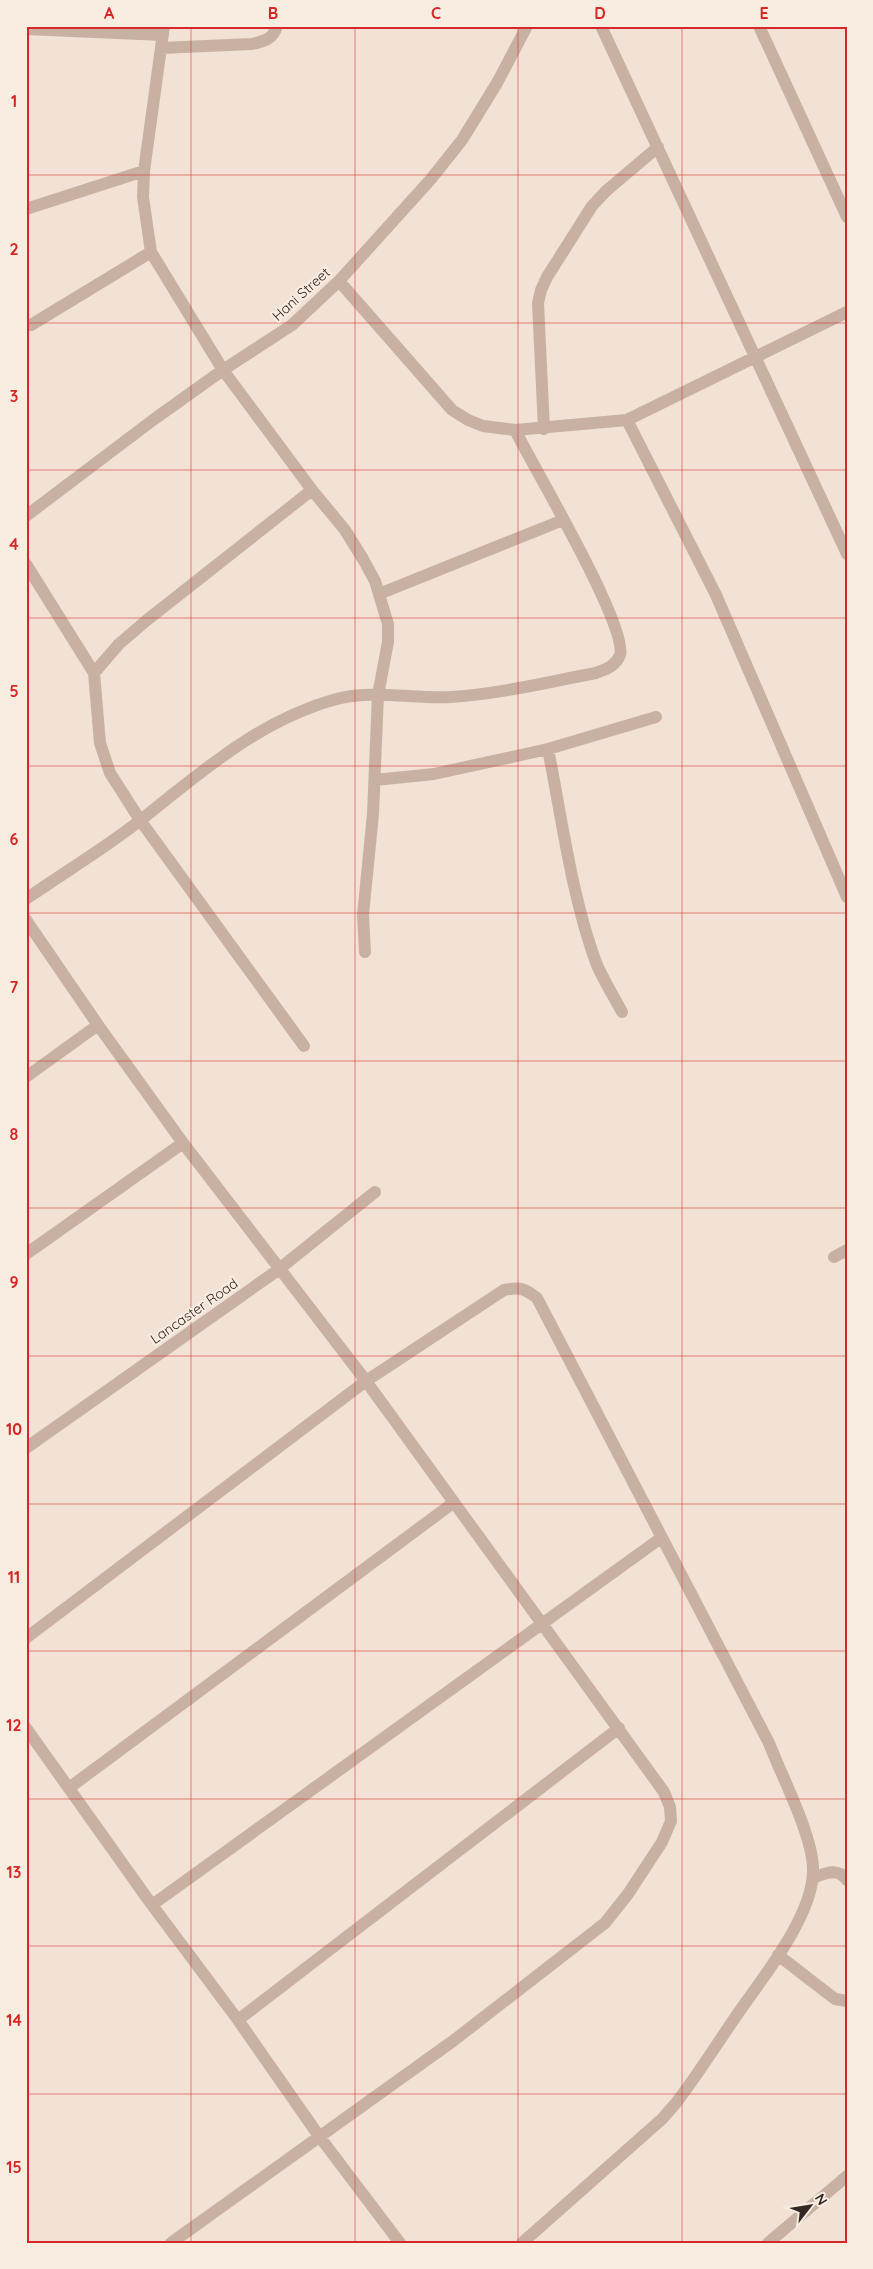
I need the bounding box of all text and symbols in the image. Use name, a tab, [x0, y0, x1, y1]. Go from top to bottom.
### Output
text: A	[104, 3, 115, 23]
text: B	[268, 3, 278, 23]
text: C	[431, 3, 441, 23]
text: D	[594, 3, 606, 23]
text: E	[759, 3, 769, 23]
text: 1	[11, 91, 17, 111]
text: 2	[9, 239, 19, 259]
street label: Hani Street	[268, 263, 334, 325]
text: 3	[10, 386, 18, 406]
text: 4	[9, 534, 19, 554]
text: 5	[9, 681, 19, 701]
text: 6	[10, 829, 19, 849]
text: 7	[10, 977, 19, 997]
text: 8	[10, 1124, 19, 1144]
text: 9	[9, 1272, 19, 1292]
street label: Lancaster Road	[147, 1274, 241, 1348]
text: 10	[6, 1419, 22, 1439]
text: 11	[8, 1567, 20, 1587]
text: 12	[6, 1715, 22, 1735]
text: 13	[7, 1862, 21, 1882]
text: 14	[6, 2010, 22, 2030]
text: 15	[6, 2157, 22, 2177]
north arrow	[786, 2182, 836, 2232]
text: N	[811, 2190, 832, 2208]

